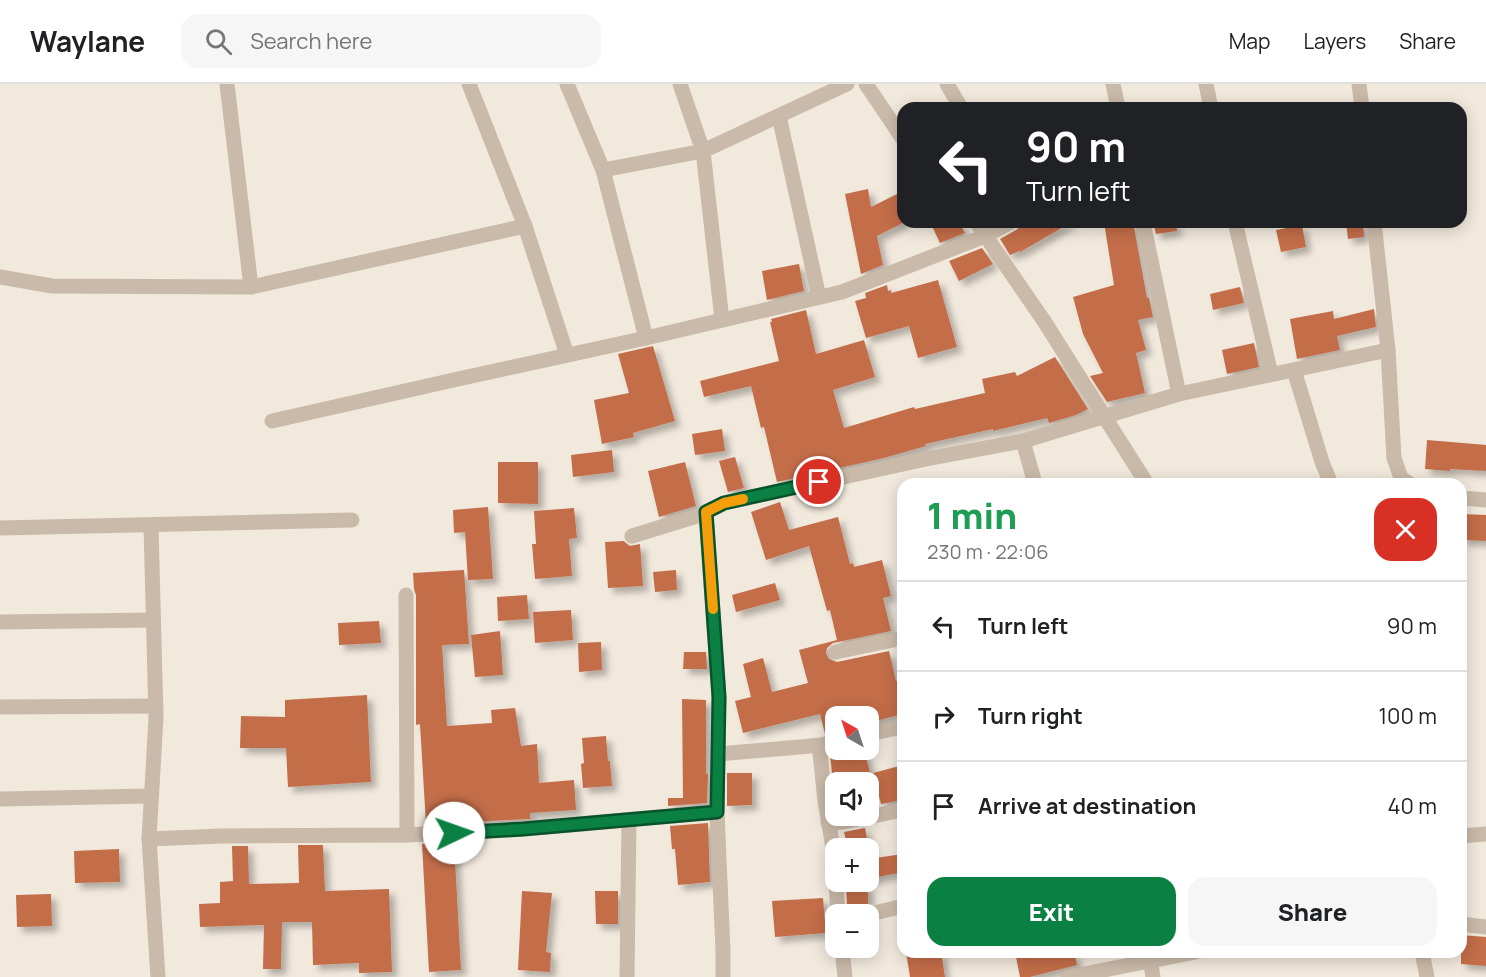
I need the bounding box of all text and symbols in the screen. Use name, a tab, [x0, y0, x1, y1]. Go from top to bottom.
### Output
search box	[181, 14, 601, 68]
text: Waylane	[30, 22, 145, 60]
icon: search	[202, 25, 235, 58]
text: Search here	[250, 26, 372, 56]
text: Map	[1229, 27, 1270, 55]
text: Layers	[1303, 27, 1366, 55]
text: Share	[1399, 27, 1456, 55]
text: 90 m	[1026, 117, 1126, 175]
icon: left	[927, 126, 1005, 204]
text: Turn left	[1026, 172, 1130, 209]
pin	[793, 456, 844, 507]
icon: arrive	[802, 465, 835, 498]
text: 1 min	[927, 491, 1017, 540]
button: close	[1374, 498, 1437, 561]
text: 230 m · 22:06	[927, 538, 1049, 565]
icon: left	[927, 610, 960, 643]
text: Turn left	[978, 611, 1068, 641]
text: 90 m	[1387, 611, 1437, 641]
icon: right	[927, 700, 960, 733]
text: Turn right	[978, 701, 1083, 731]
text: 100 m	[1379, 701, 1437, 731]
north arrow	[825, 706, 879, 760]
map controls	[825, 706, 879, 958]
button: sound	[825, 772, 879, 826]
icon: arrive	[927, 790, 960, 823]
text: Arrive at destination	[978, 791, 1196, 821]
text: 40 m	[1388, 791, 1437, 821]
position arrow	[422, 801, 486, 865]
button: +	[825, 838, 879, 892]
button: Exit	[927, 877, 1176, 946]
button: Share	[1188, 877, 1437, 946]
button: −	[825, 904, 879, 958]

